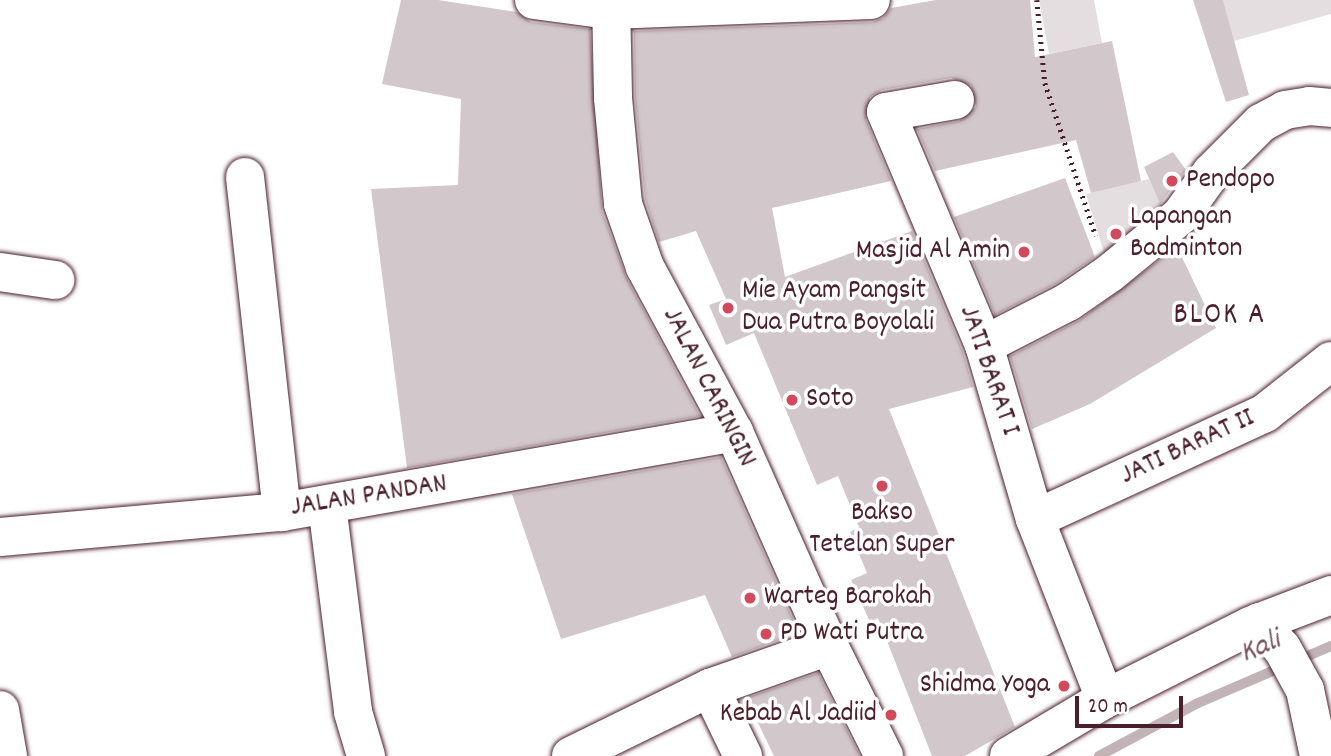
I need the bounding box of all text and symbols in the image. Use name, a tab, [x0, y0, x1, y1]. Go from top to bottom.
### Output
place label: Pendopo	[1186, 164, 1275, 198]
marker: Pendopo	[1164, 173, 1180, 189]
place label: Lapangan Badminton	[1130, 201, 1243, 267]
marker: Lapangan Badminton	[1108, 226, 1124, 242]
place label: Masjid Al Amin	[856, 235, 1010, 269]
marker: Masjid Al Amin	[1016, 244, 1032, 260]
place label: Mie Ayam Pangsit Dua Putra Boyolali	[742, 275, 934, 341]
district label: BLOK A	[1174, 299, 1266, 335]
marker: Mie Ayam Pangsit Dua Putra Boyolali	[720, 300, 736, 316]
street label: JATI BARAT I	[950, 301, 1026, 441]
street label: JALAN CARINGIN	[653, 303, 763, 473]
place label: Soto	[806, 383, 854, 417]
marker: Soto	[784, 392, 800, 408]
street label: JATI BARAT II	[1116, 402, 1260, 494]
street label: JALAN PANDAN	[288, 468, 450, 526]
marker: Bakso Tetelan Super	[874, 478, 890, 494]
place label: Bakso Tetelan Super	[809, 497, 955, 563]
place label: Warteg Barokah	[764, 581, 932, 615]
marker: Warteg Barokah	[742, 590, 758, 606]
place label: PD Wati Putra	[780, 617, 923, 651]
water label: Kali	[1235, 625, 1287, 673]
marker: PD Wati Putra	[758, 626, 774, 642]
place label: Shidma Yoga	[920, 669, 1050, 703]
marker: Shidma Yoga	[1056, 678, 1072, 694]
scale bar	[1079, 682, 1188, 726]
text: 20 m	[1088, 693, 1128, 723]
place label: Kebab Al Jadiid	[720, 698, 877, 732]
marker: Kebab Al Jadiid	[883, 707, 899, 723]

